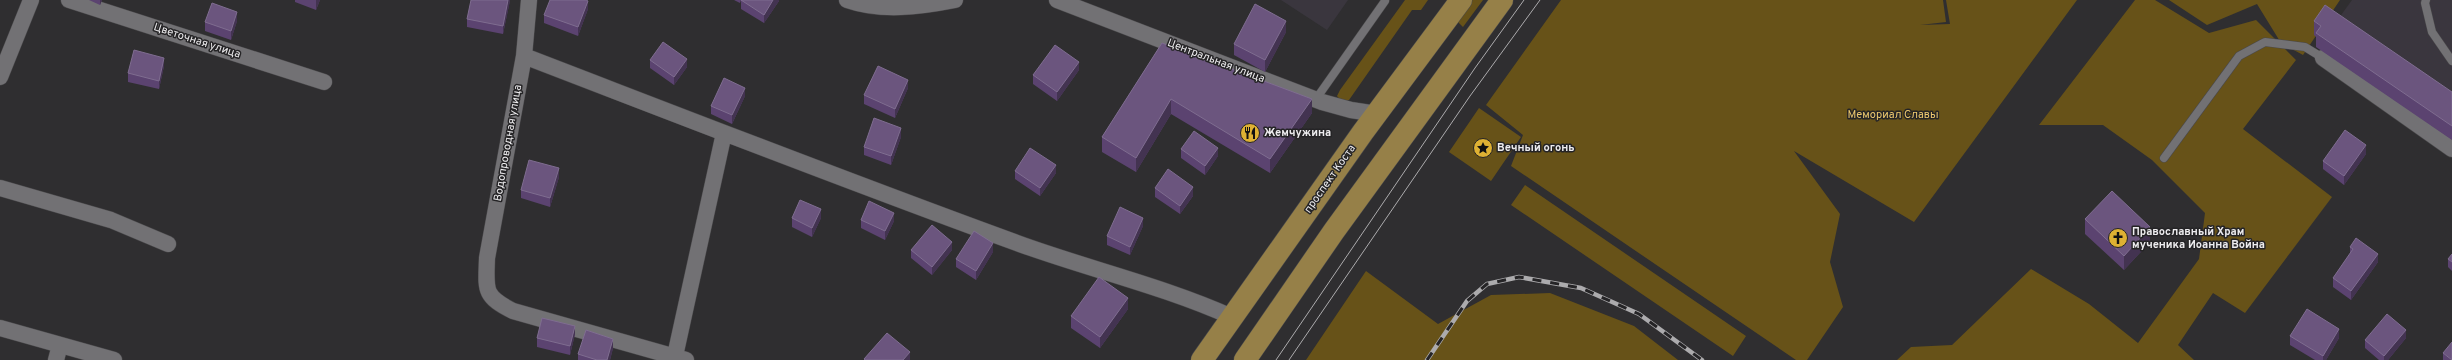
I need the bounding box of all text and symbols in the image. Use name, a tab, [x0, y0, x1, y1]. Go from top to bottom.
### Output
street label: Цветочная улица	[152, 20, 242, 62]
street label: Центральная улица	[1165, 36, 1267, 86]
street label: Водопроводная улица	[491, 83, 525, 203]
park label: Мемориал Славы	[1847, 108, 1939, 122]
restaurant icon: Жемчужина	[1239, 122, 1261, 144]
place label: Жемчужина	[1264, 126, 1331, 140]
place icon: Вечный огонь	[1472, 137, 1494, 159]
place label: Вечный огонь	[1497, 141, 1574, 155]
street label: проспект Коста	[1301, 142, 1359, 216]
place label: Православный Храм мученика Иоанна Война	[2132, 225, 2265, 252]
church icon: Православный Храм мученика Иоанна Война	[2107, 227, 2129, 249]

